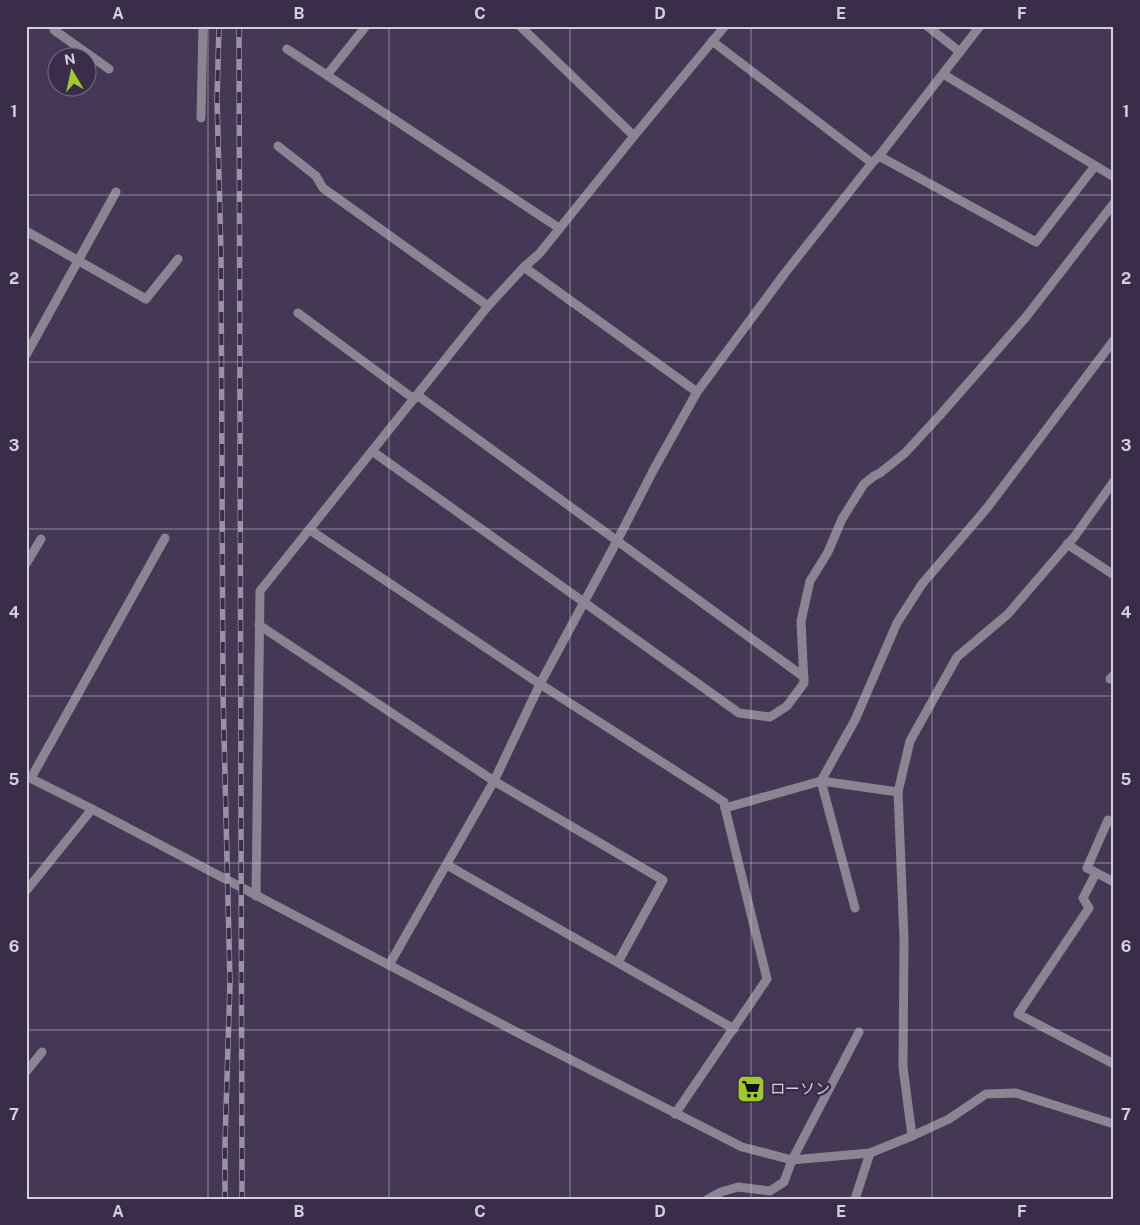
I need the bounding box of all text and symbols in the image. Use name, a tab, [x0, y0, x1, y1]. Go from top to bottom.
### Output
text: A	[112, 4, 124, 23]
text: B	[294, 4, 305, 23]
text: C	[474, 4, 486, 23]
text: D	[654, 4, 666, 23]
text: E	[836, 4, 846, 23]
text: F	[1017, 4, 1027, 23]
north arrow	[48, 48, 98, 98]
text: N	[63, 50, 77, 68]
text: 1	[11, 102, 17, 121]
text: 1	[1123, 102, 1129, 121]
text: 2	[9, 269, 19, 288]
text: 2	[1121, 269, 1131, 288]
text: 3	[9, 436, 19, 455]
text: 3	[1121, 436, 1131, 455]
text: 4	[9, 603, 20, 622]
text: 4	[1121, 603, 1132, 622]
text: 5	[9, 770, 20, 789]
text: 5	[1121, 770, 1132, 789]
text: 6	[9, 937, 19, 956]
text: 6	[1121, 937, 1131, 956]
supermarket icon: ローソン	[736, 1074, 766, 1104]
place label: ローソン	[770, 1080, 830, 1097]
text: 7	[9, 1105, 19, 1124]
text: 7	[1121, 1105, 1131, 1124]
text: A	[112, 1202, 124, 1221]
text: B	[294, 1202, 305, 1221]
text: C	[474, 1202, 486, 1221]
text: D	[654, 1202, 666, 1221]
text: E	[836, 1202, 846, 1221]
text: F	[1017, 1202, 1027, 1221]

